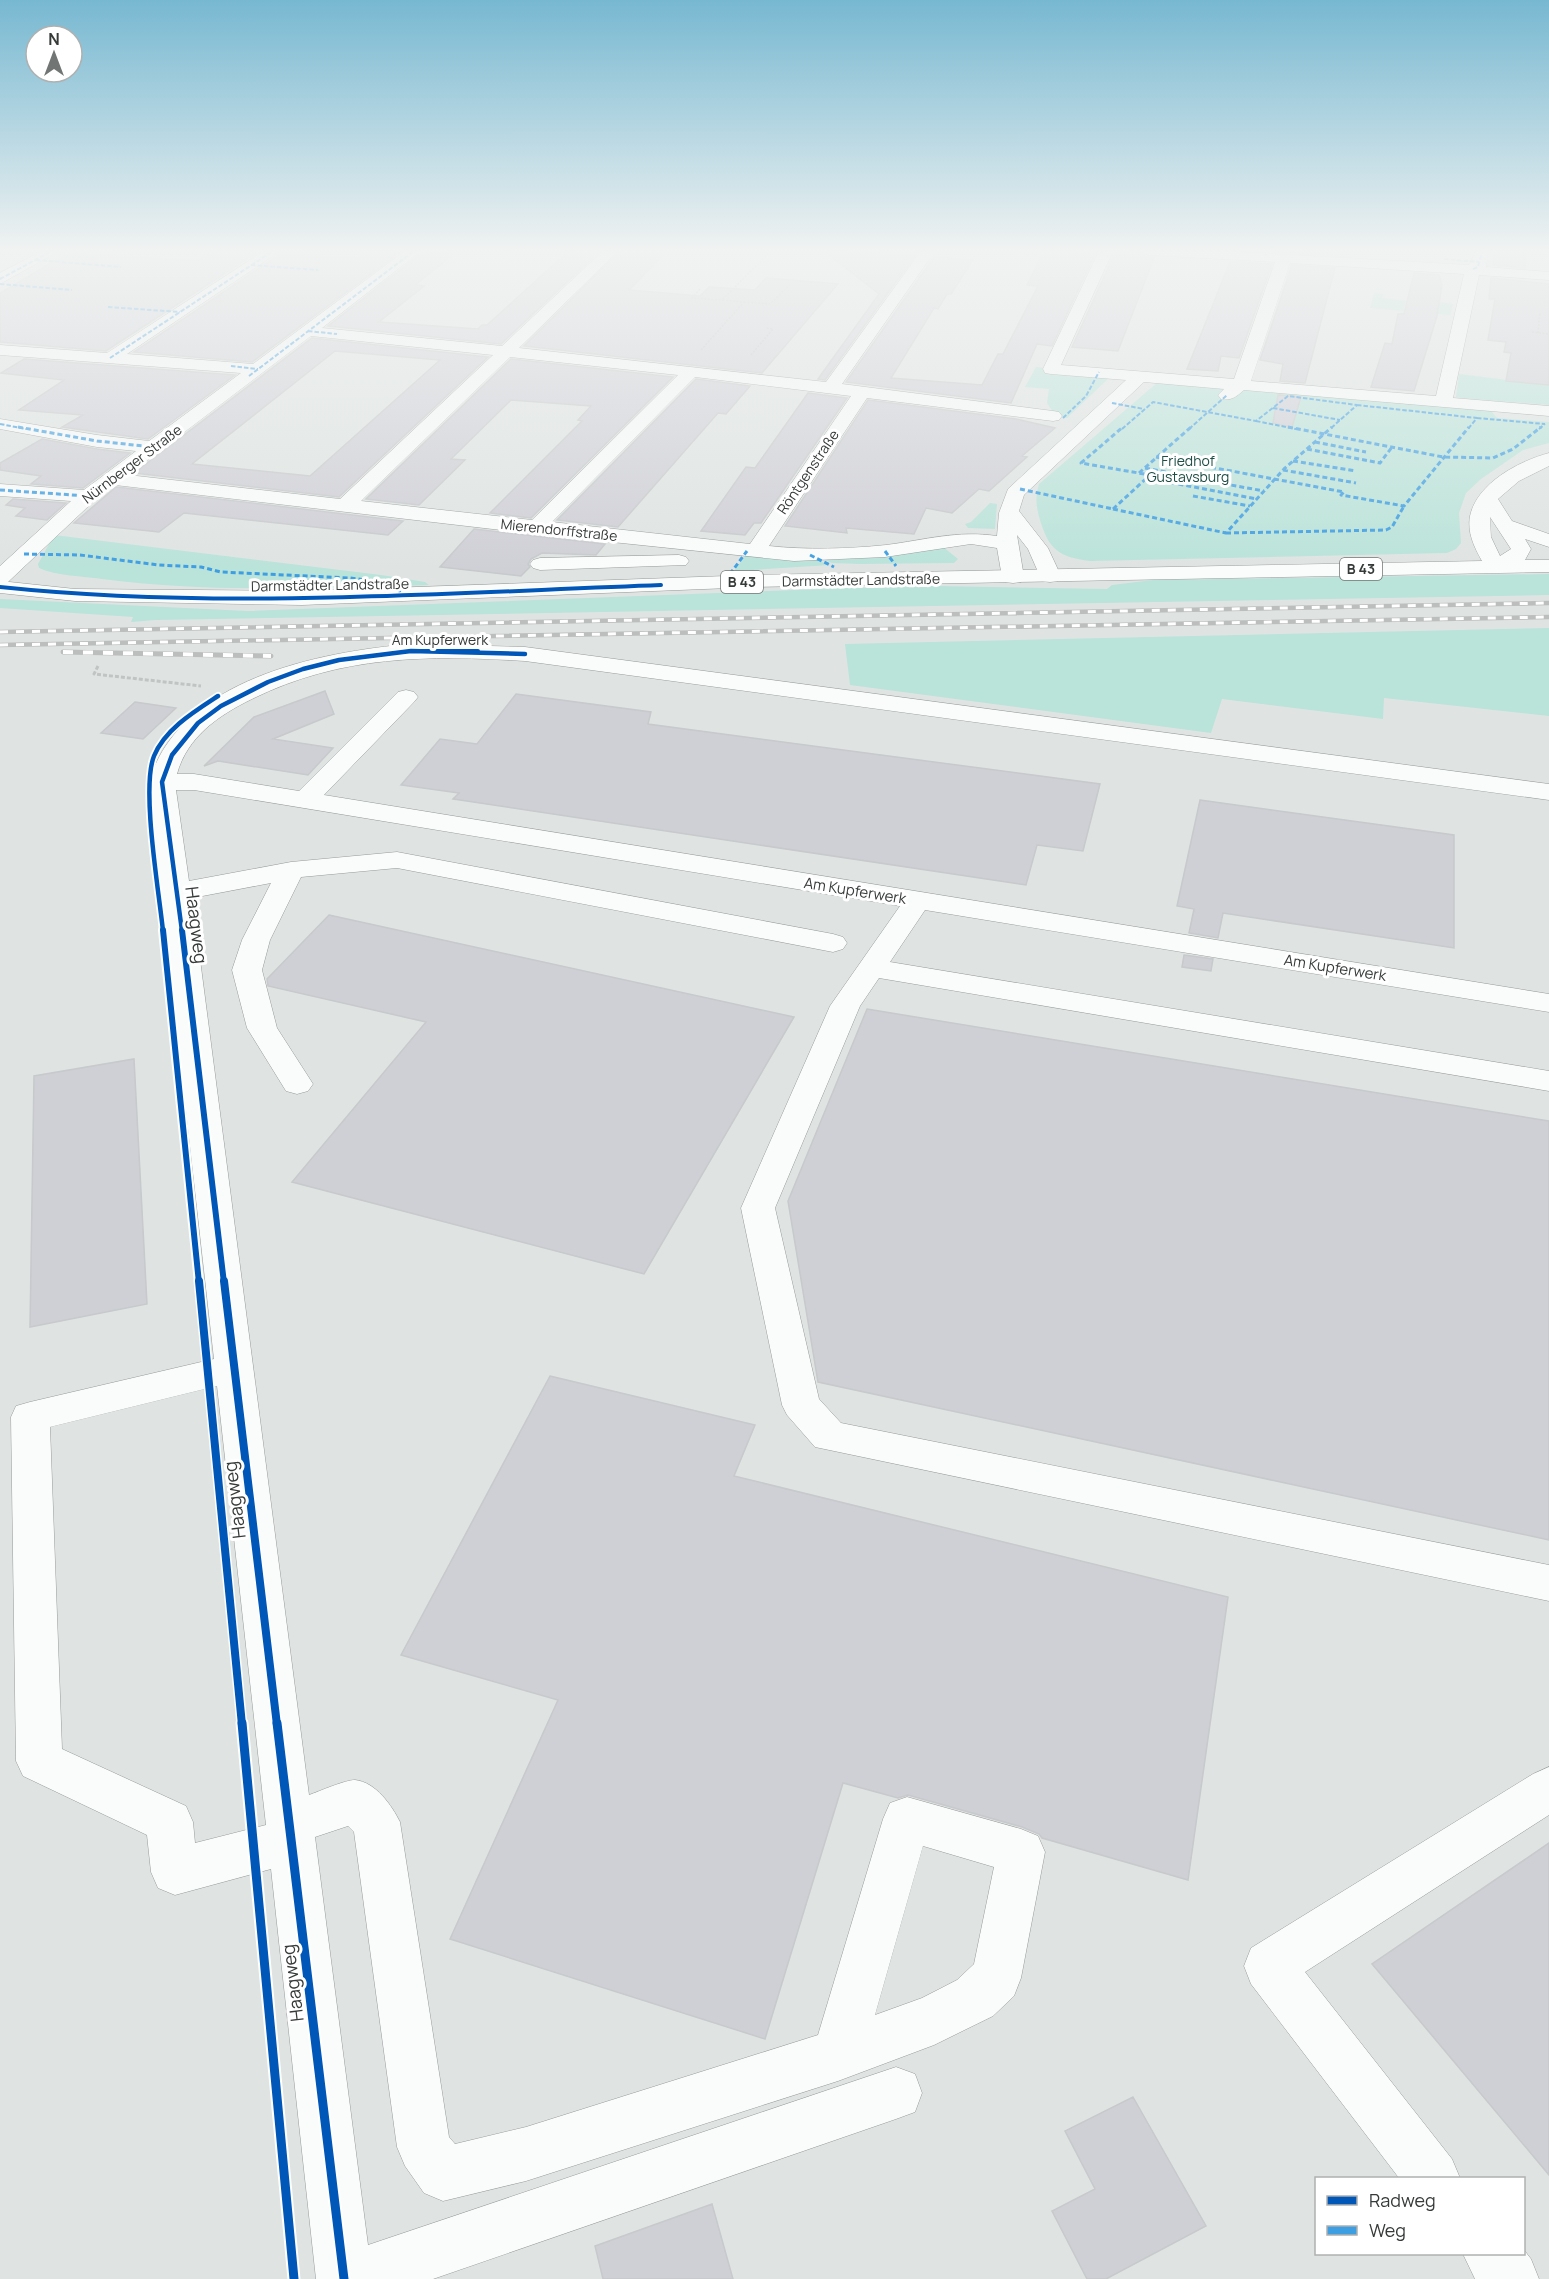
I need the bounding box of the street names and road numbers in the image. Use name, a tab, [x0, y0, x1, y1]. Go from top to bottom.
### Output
street label: Nürnberger Straße	[78, 420, 185, 507]
street label: Röntgenstraße	[772, 426, 843, 518]
street label: Mierendorffstraße	[500, 514, 618, 545]
road number: B 43	[1340, 558, 1382, 580]
street label: Darmstädter Landstraße	[782, 569, 940, 590]
road number: B 43	[721, 571, 763, 593]
street label: Darmstädter Landstraße	[251, 574, 409, 595]
street label: Am Kupferwerk	[392, 630, 489, 649]
street label: Am Kupferwerk	[802, 872, 908, 909]
street label: Haagweg	[180, 885, 214, 965]
street label: Am Kupferwerk	[1282, 949, 1388, 986]
street label: Haagweg	[217, 1460, 251, 1540]
street label: Haagweg	[275, 1943, 309, 2023]

